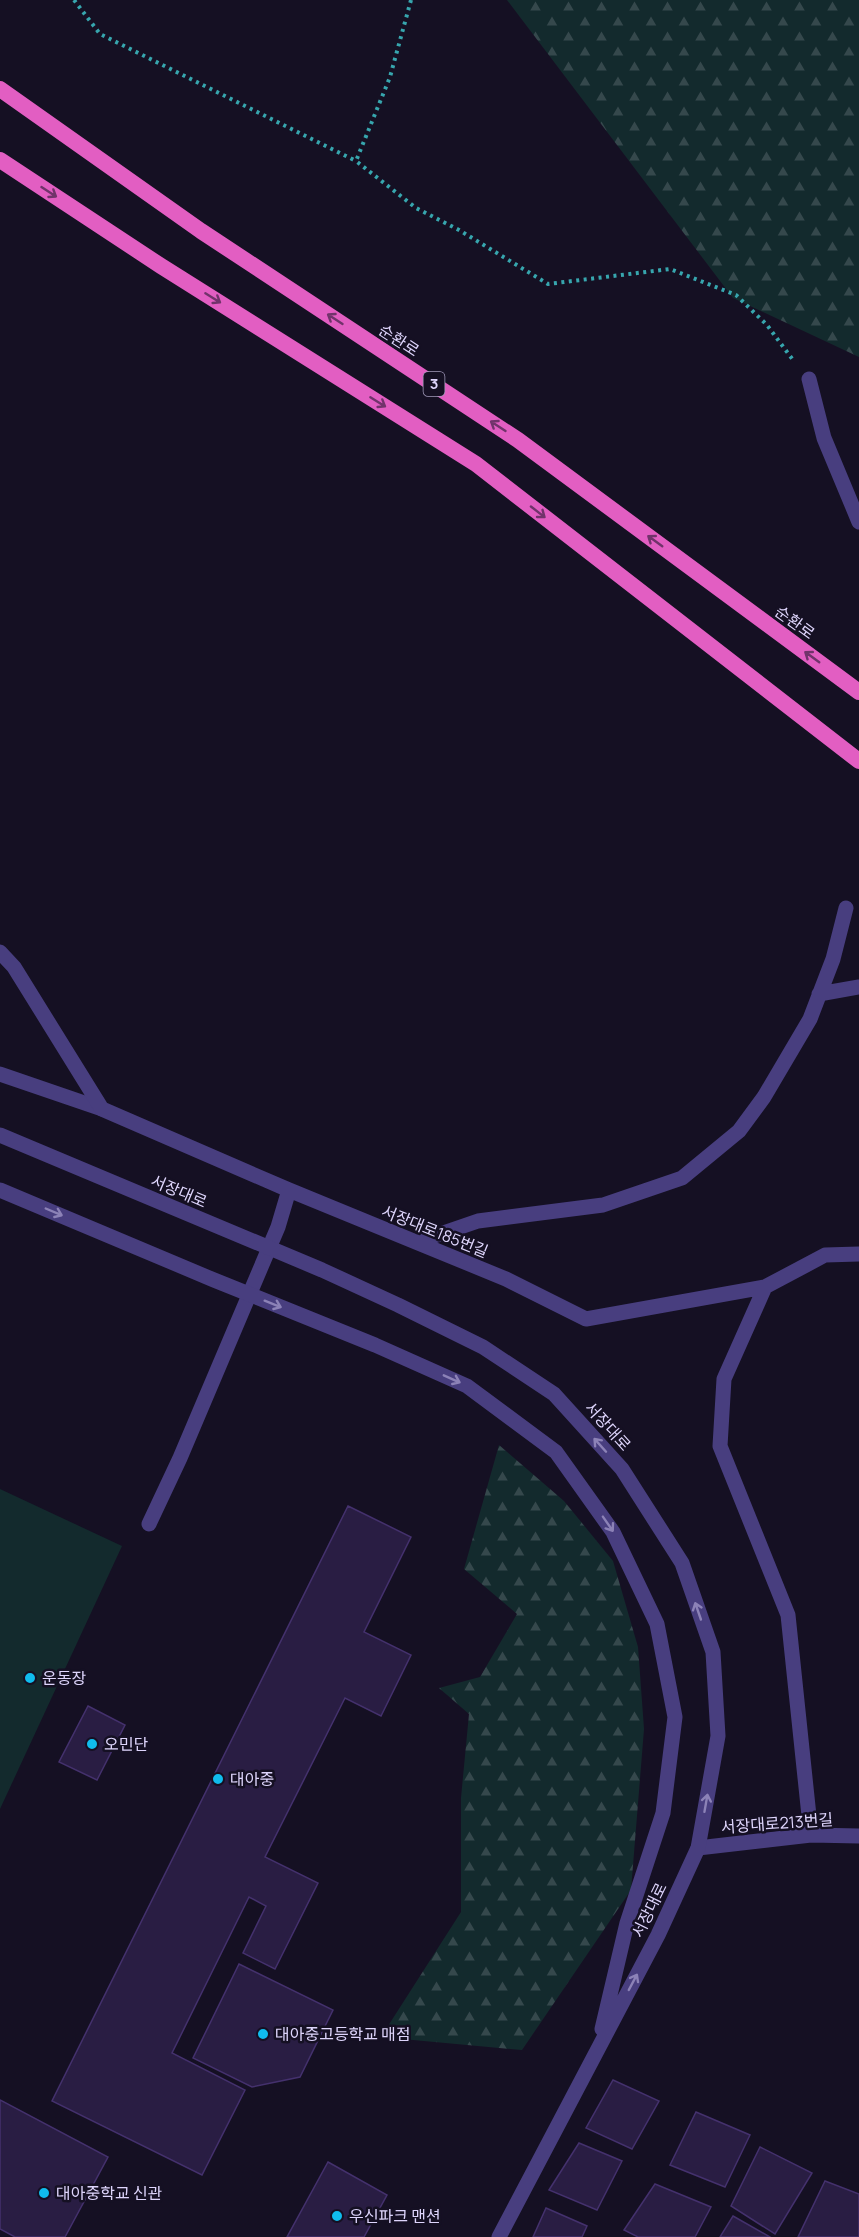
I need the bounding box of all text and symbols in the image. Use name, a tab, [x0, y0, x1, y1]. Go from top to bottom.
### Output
one-way arrow	[40, 186, 57, 198]
one-way arrow	[204, 292, 221, 304]
one-way arrow	[327, 313, 344, 325]
street label: 순환로	[374, 319, 424, 361]
road number: 3	[424, 372, 444, 396]
one-way arrow	[369, 396, 386, 409]
one-way arrow	[489, 420, 506, 433]
one-way arrow	[530, 506, 546, 519]
one-way arrow	[648, 535, 664, 547]
street label: 순환로	[771, 600, 820, 644]
one-way arrow	[804, 651, 820, 664]
street label: 서장대로	[148, 1169, 211, 1213]
street label: 서장대로185번길	[378, 1200, 492, 1262]
one-way arrow	[45, 1208, 63, 1219]
one-way arrow	[263, 1299, 281, 1310]
one-way arrow	[443, 1374, 461, 1385]
street label: 서장대로	[580, 1397, 636, 1455]
one-way arrow	[593, 1438, 607, 1453]
one-way arrow	[602, 1516, 614, 1532]
one-way arrow	[692, 1602, 703, 1621]
place label: 운동장	[42, 1667, 86, 1689]
marker: 운동장	[23, 1671, 37, 1685]
place label: 오민단	[104, 1733, 148, 1755]
marker: 오민단	[85, 1737, 99, 1751]
place label: 대아중	[230, 1768, 274, 1790]
marker: 대아중	[211, 1772, 225, 1786]
one-way arrow	[701, 1793, 712, 1813]
street label: 서장대로213번길	[720, 1808, 834, 1838]
street label: 서장대로	[626, 1878, 672, 1941]
one-way arrow	[627, 1974, 639, 1991]
place label: 대아중고등학교 매점	[275, 2023, 411, 2045]
marker: 대아중고등학교 매점	[256, 2027, 270, 2041]
place label: 대아중학교 신관	[56, 2182, 163, 2204]
marker: 대아중학교 신관	[37, 2186, 51, 2200]
place label: 우신파크 맨션	[349, 2205, 441, 2227]
marker: 우신파크 맨션	[330, 2209, 344, 2223]

